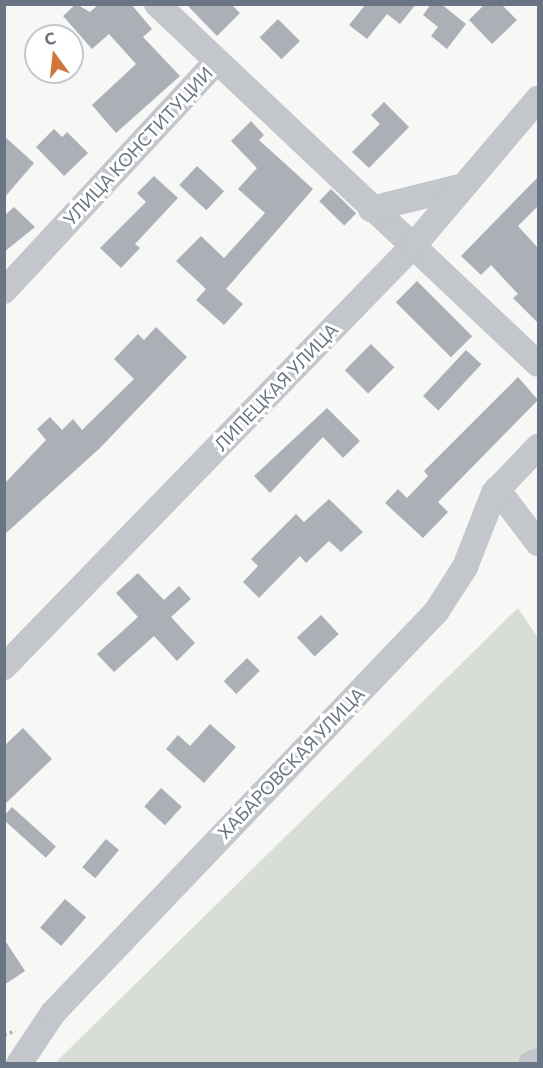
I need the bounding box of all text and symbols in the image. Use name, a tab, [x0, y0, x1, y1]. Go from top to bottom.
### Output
north arrow	[24, 24, 84, 84]
text: С	[42, 27, 57, 49]
street label: УЛИЦА КОНСТИТУЦИИ	[59, 62, 217, 230]
street label: ЛИПЕЦКАЯ УЛИЦА	[210, 319, 342, 455]
street label: ХАБАРОВСКАЯ УЛИЦА	[213, 683, 369, 843]

